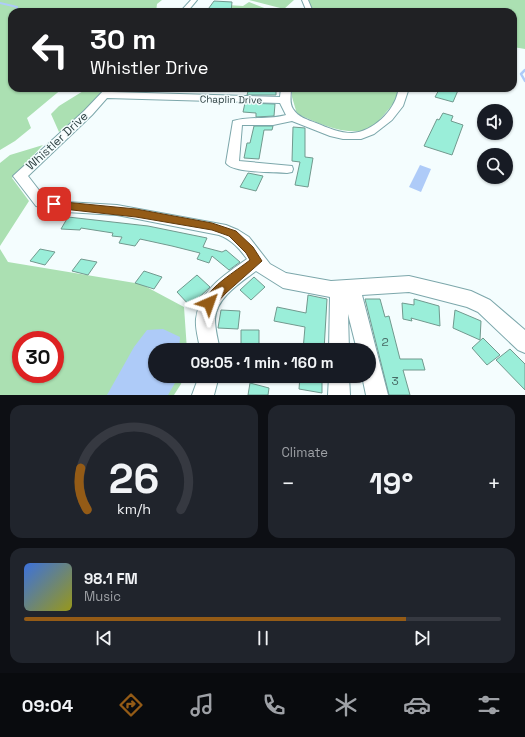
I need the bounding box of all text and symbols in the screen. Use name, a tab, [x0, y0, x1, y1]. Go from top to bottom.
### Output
text: 30 m	[90, 21, 156, 57]
icon: left	[24, 24, 76, 76]
text: Whistler Drive	[90, 56, 208, 79]
street label: Chaplin Drive	[200, 92, 262, 107]
map controls	[477, 104, 513, 184]
button: sound	[477, 104, 513, 140]
street label: Whistler Drive	[23, 108, 91, 174]
button: search	[477, 148, 513, 184]
pin	[37, 187, 71, 221]
icon: arrive	[43, 193, 65, 215]
position arrow	[188, 282, 230, 324]
speed limit sign: 30	[12, 331, 64, 383]
house number: 2	[381, 334, 389, 350]
text: 09:05 · 1 min · 160 m	[191, 353, 333, 372]
house number: 3	[391, 373, 399, 389]
text: Climate	[282, 444, 328, 461]
text: 26	[109, 451, 159, 504]
text: 19°	[369, 464, 413, 503]
text: −	[282, 469, 295, 497]
text: +	[487, 469, 501, 497]
text: km/h	[117, 499, 151, 517]
text: 98.1 FM	[84, 569, 138, 588]
text: Music	[84, 588, 121, 605]
icon: previous	[93, 627, 115, 649]
icon: pause	[252, 627, 274, 649]
icon: next	[411, 627, 433, 649]
icon: directions	[117, 691, 145, 719]
icon: music	[188, 691, 216, 719]
icon: phone	[260, 691, 288, 719]
icon: climate	[332, 691, 360, 719]
icon: car	[403, 691, 431, 719]
icon: filters	[475, 691, 503, 719]
text: 09:04	[22, 694, 73, 717]

